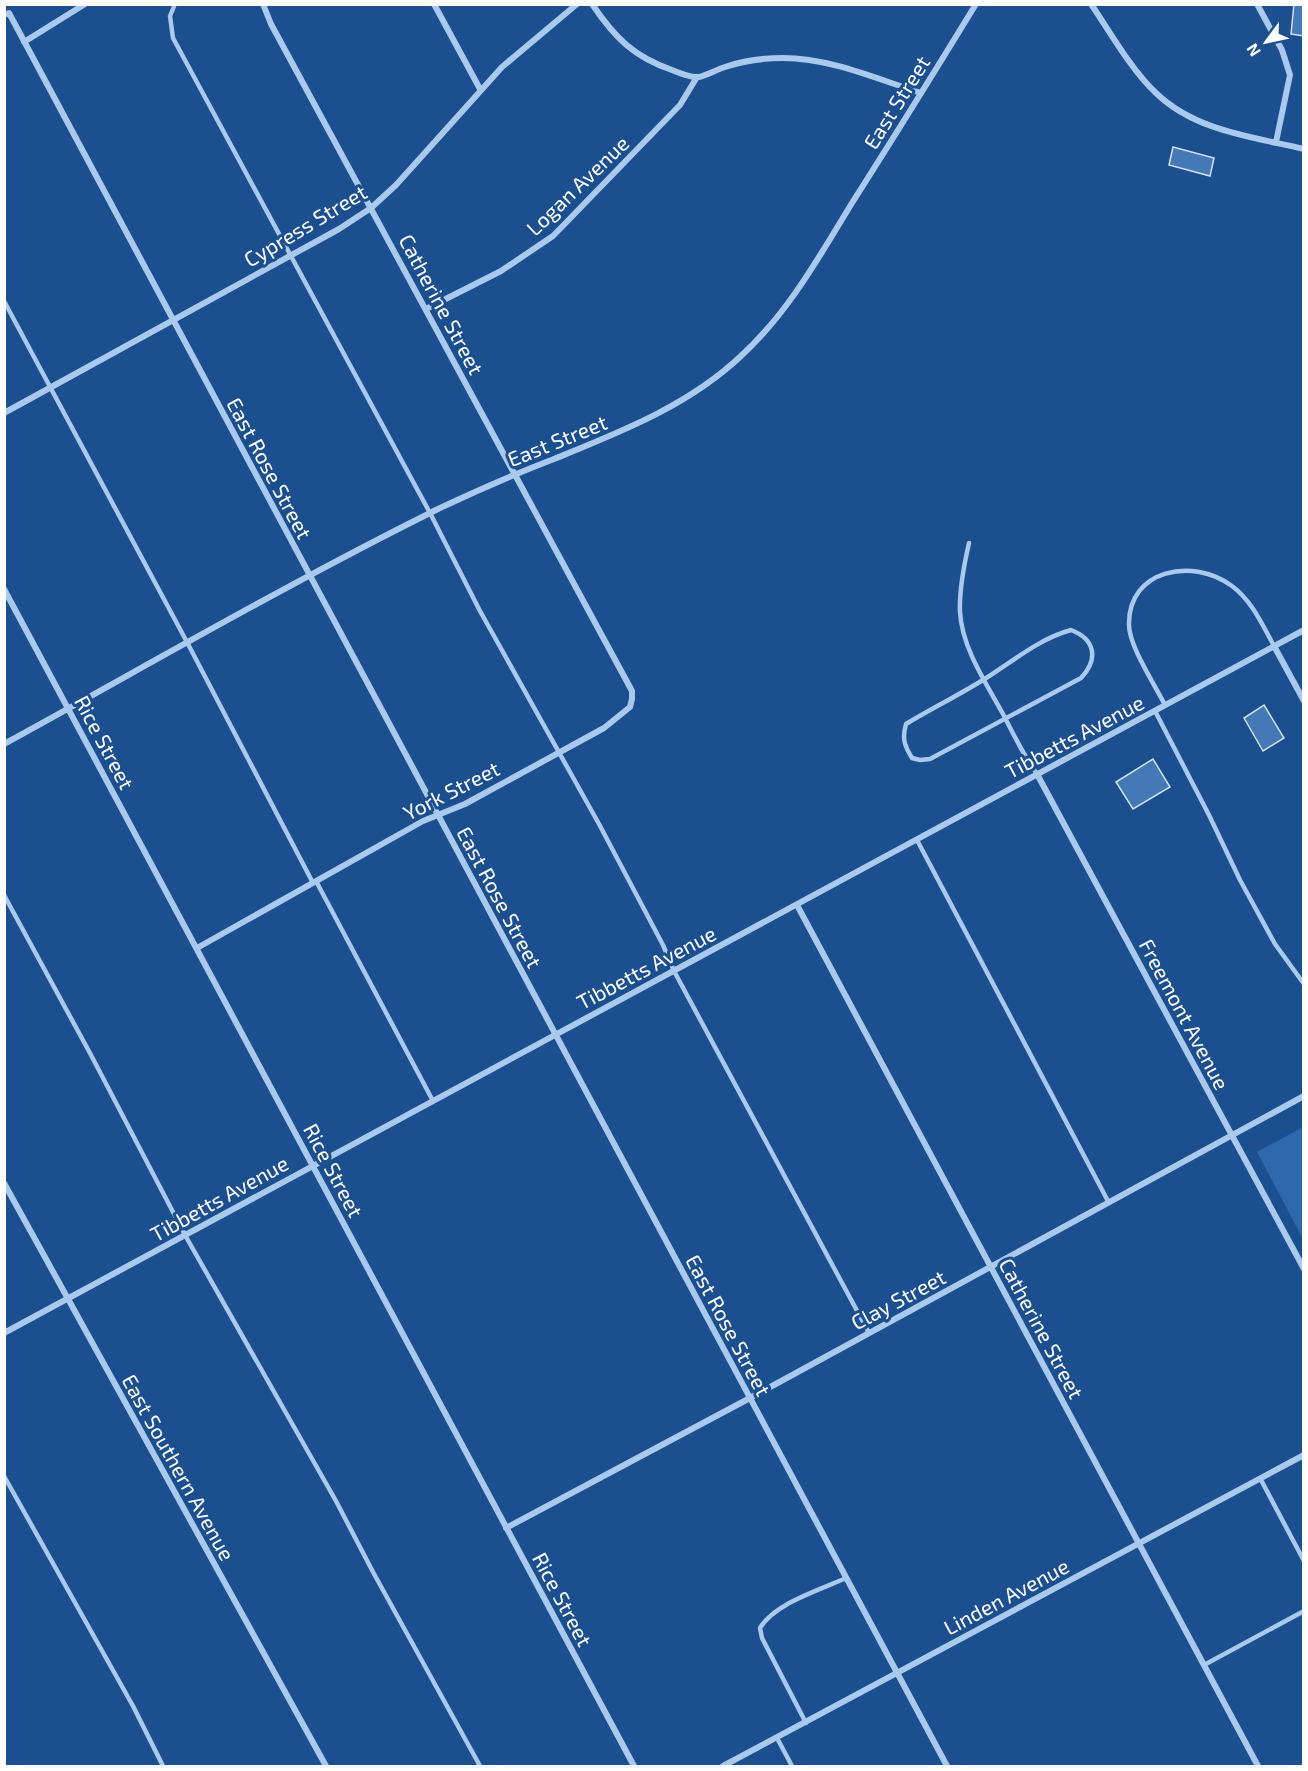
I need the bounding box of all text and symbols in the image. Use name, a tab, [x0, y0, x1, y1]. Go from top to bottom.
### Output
north arrow	[1236, 12, 1296, 72]
text: N	[1242, 40, 1264, 60]
street label: East Street	[858, 51, 934, 153]
street label: Logan Avenue	[521, 130, 633, 240]
street label: Cypress Street	[239, 179, 371, 271]
street label: Catherine Street	[395, 230, 489, 378]
street label: East Rose Street	[222, 393, 318, 543]
street label: East Street	[504, 409, 610, 471]
street label: Tibbetts Avenue	[1000, 689, 1148, 783]
street label: Rice Street	[70, 691, 140, 793]
street label: York Street	[399, 755, 503, 825]
street label: East Rose Street	[452, 822, 548, 972]
street label: Tibbetts Avenue	[572, 920, 720, 1014]
street label: Freemont Avenue	[1135, 935, 1235, 1093]
street label: Rice Street	[299, 1119, 369, 1221]
street label: Tibbetts Avenue	[146, 1150, 292, 1246]
street label: East Rose Street	[681, 1250, 777, 1400]
street label: Catherine Street	[995, 1254, 1089, 1402]
street label: Clay Street	[846, 1264, 950, 1334]
street label: East Southern Avenue	[117, 1370, 241, 1564]
street label: Rice Street	[528, 1548, 598, 1650]
street label: Linden Avenue	[939, 1553, 1073, 1639]

